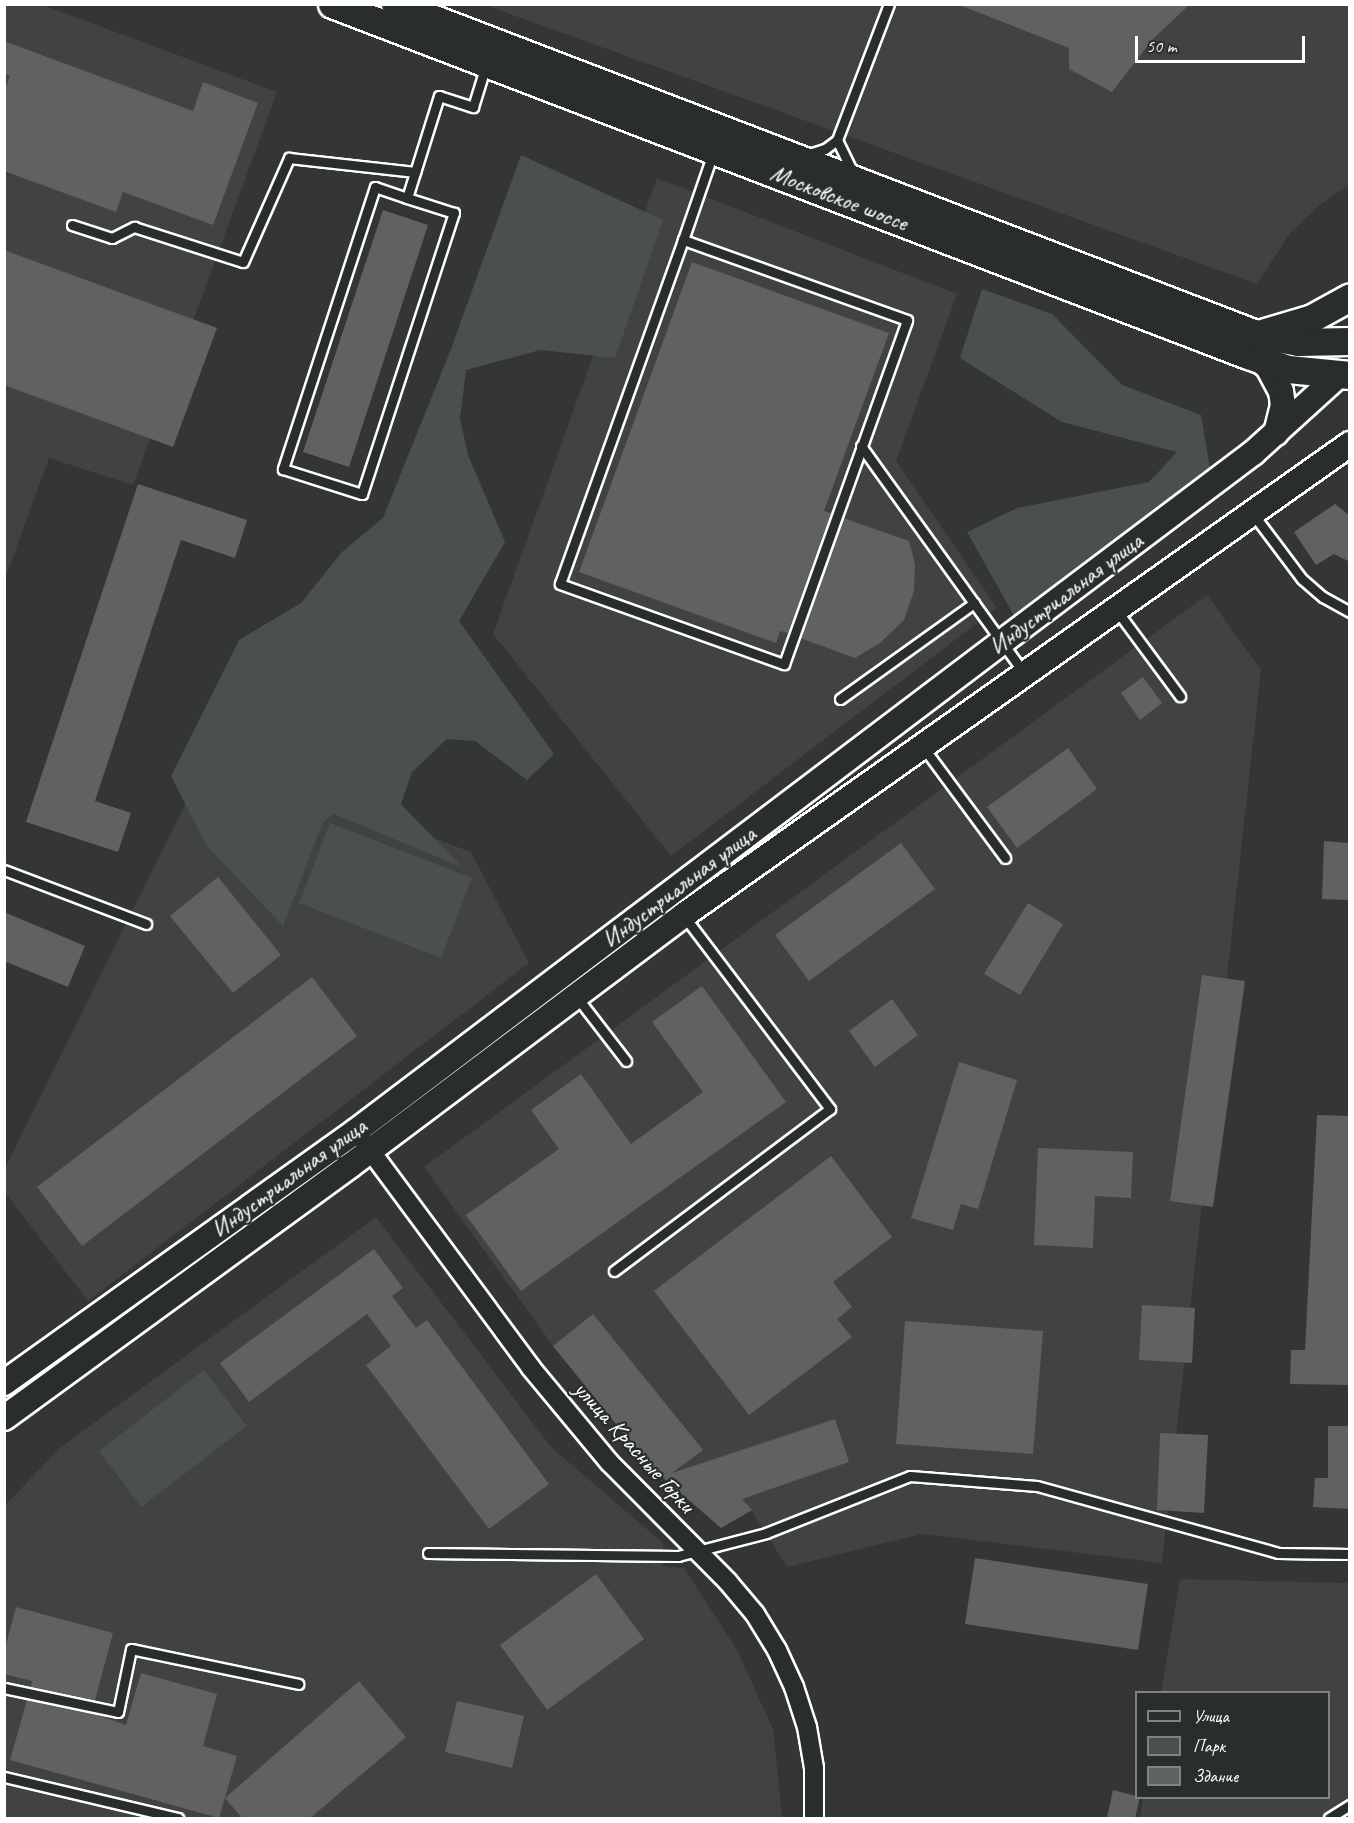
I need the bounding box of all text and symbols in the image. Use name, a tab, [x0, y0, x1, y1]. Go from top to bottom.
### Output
scale bar	[1138, 24, 1308, 62]
text: 50 m	[1146, 35, 1177, 57]
street label: Московское шоссе	[766, 158, 912, 238]
street label: Индустриальная улица	[983, 526, 1149, 662]
street label: Индустриальная улица	[596, 819, 762, 955]
street label: Индустриальная улица	[205, 1112, 373, 1244]
street label: улица Красные Горки	[566, 1374, 702, 1520]
legend	[1135, 1691, 1330, 1799]
text: Улица	[1193, 1705, 1229, 1727]
text: Парк	[1193, 1735, 1225, 1757]
text: Здание	[1193, 1765, 1238, 1787]

